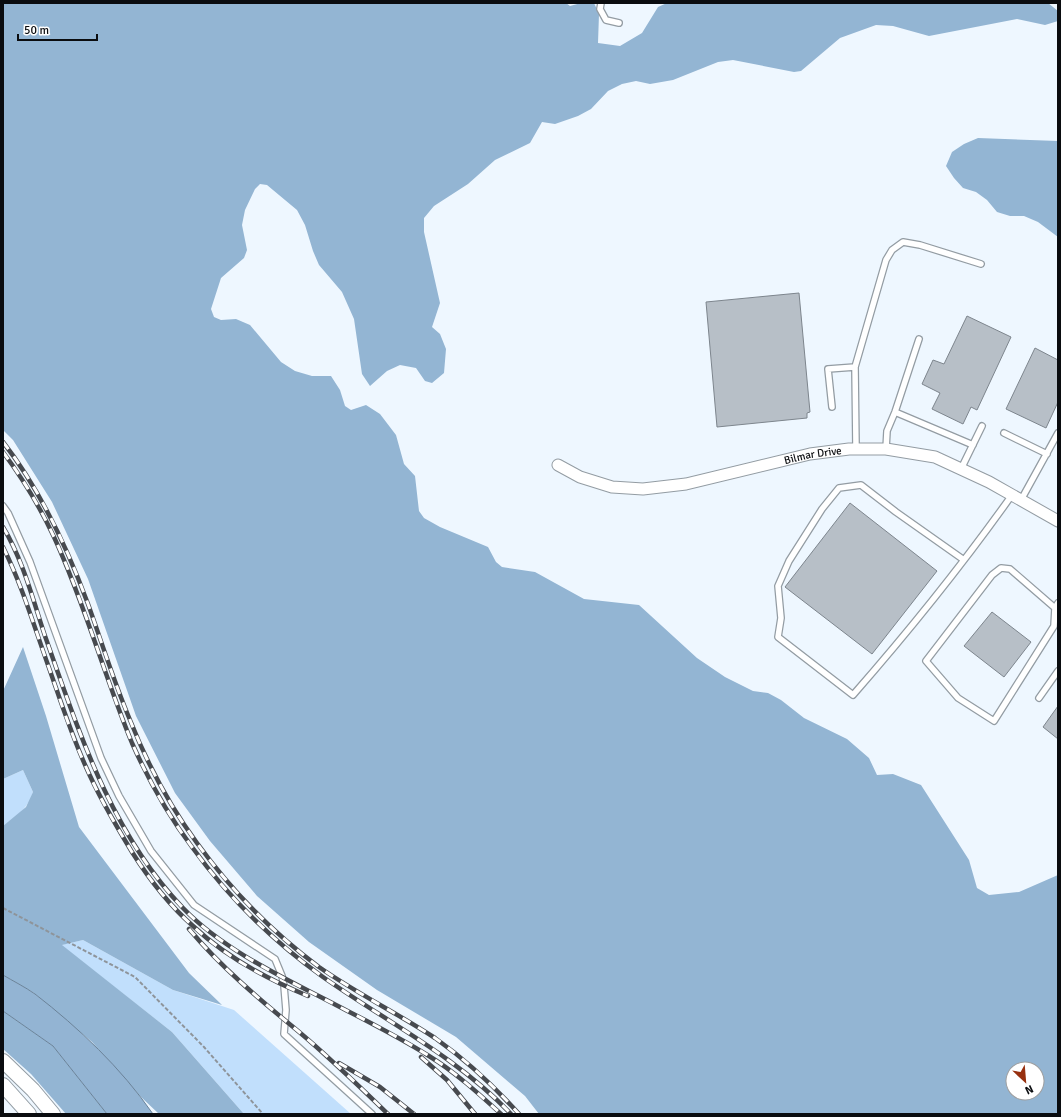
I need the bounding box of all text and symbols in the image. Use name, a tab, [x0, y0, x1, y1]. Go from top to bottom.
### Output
scale bar	[18, 16, 97, 42]
text: 50 m	[24, 23, 49, 38]
street label: Bilmar Drive	[783, 444, 842, 467]
north arrow	[1005, 1061, 1045, 1101]
text: N	[1023, 1082, 1035, 1097]

